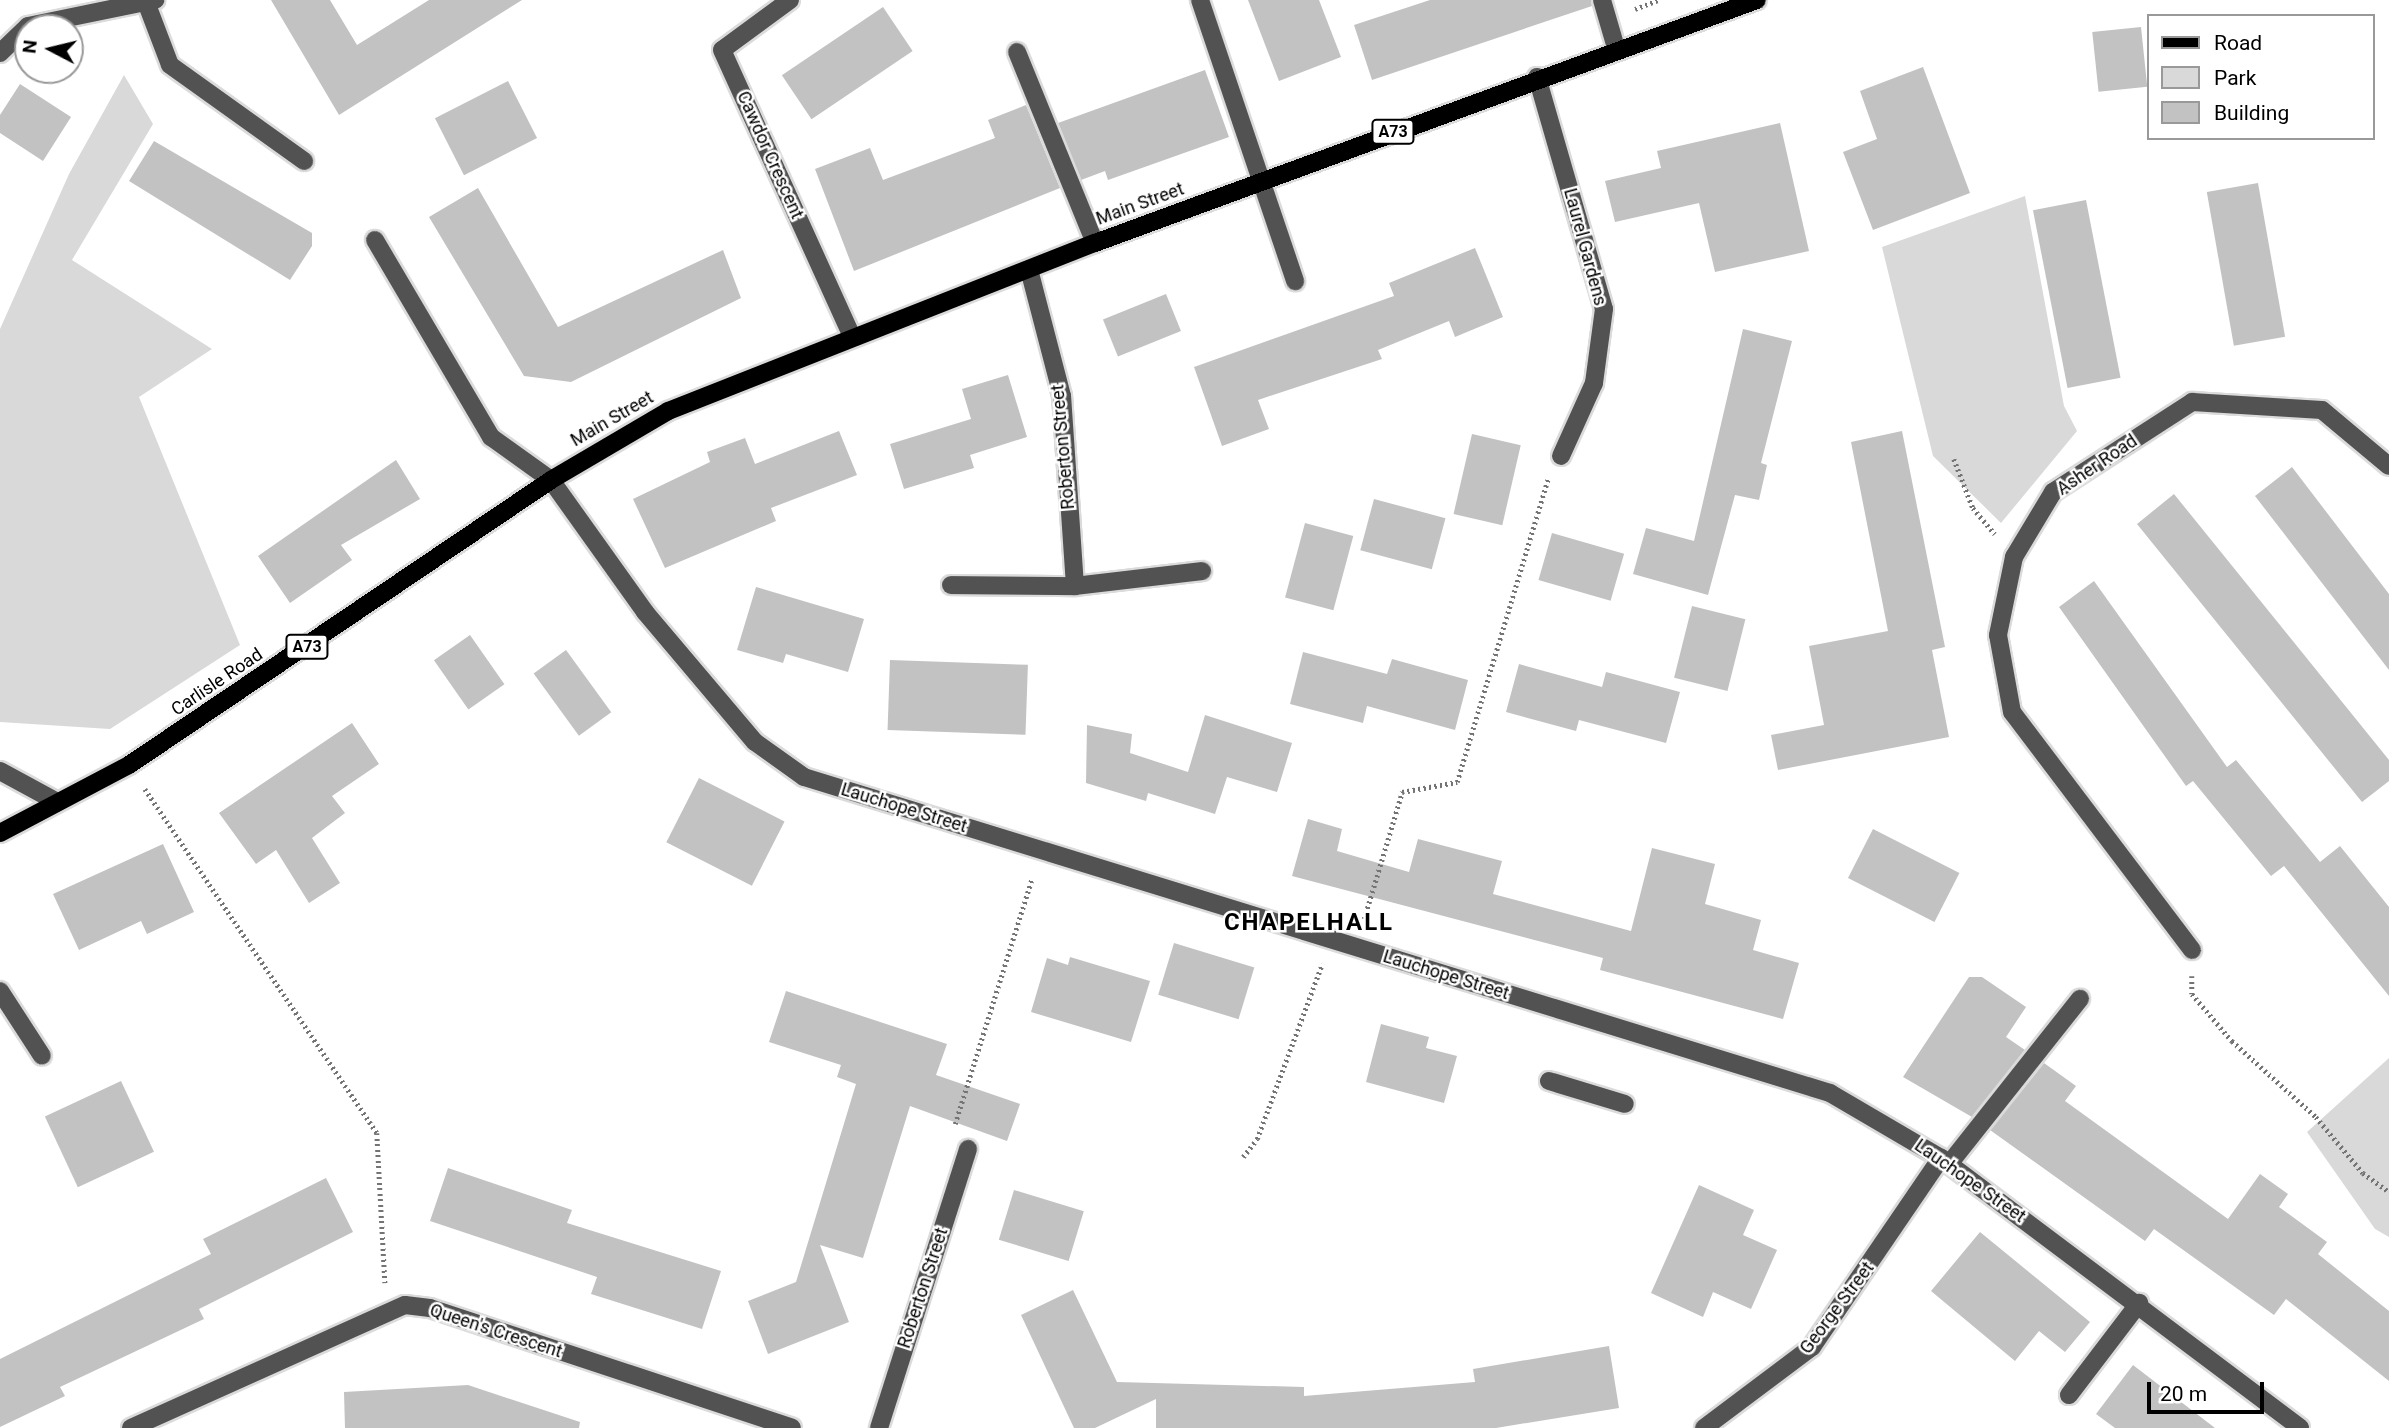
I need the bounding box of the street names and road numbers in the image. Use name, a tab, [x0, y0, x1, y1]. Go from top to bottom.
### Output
street label: Cawdor Crescent	[732, 88, 808, 222]
road number: A73	[1370, 120, 1416, 144]
street label: Main Street	[1093, 178, 1187, 230]
street label: Laurel Gardens	[1559, 186, 1611, 308]
street label: Roberton Street	[1047, 384, 1079, 510]
street label: Main Street	[567, 387, 657, 451]
street label: Asher Road	[2053, 430, 2141, 500]
road number: A73	[284, 634, 330, 660]
street label: Carlisle Road	[167, 644, 267, 720]
street label: Lauchope Street	[838, 779, 970, 837]
street label: Lauchope Street	[1380, 946, 1512, 1004]
street label: Lauchope Street	[1910, 1135, 2030, 1227]
street label: Roberton Street	[893, 1225, 953, 1351]
street label: George Street	[1795, 1258, 1879, 1358]
street label: Queen's Crescent	[427, 1299, 565, 1363]

